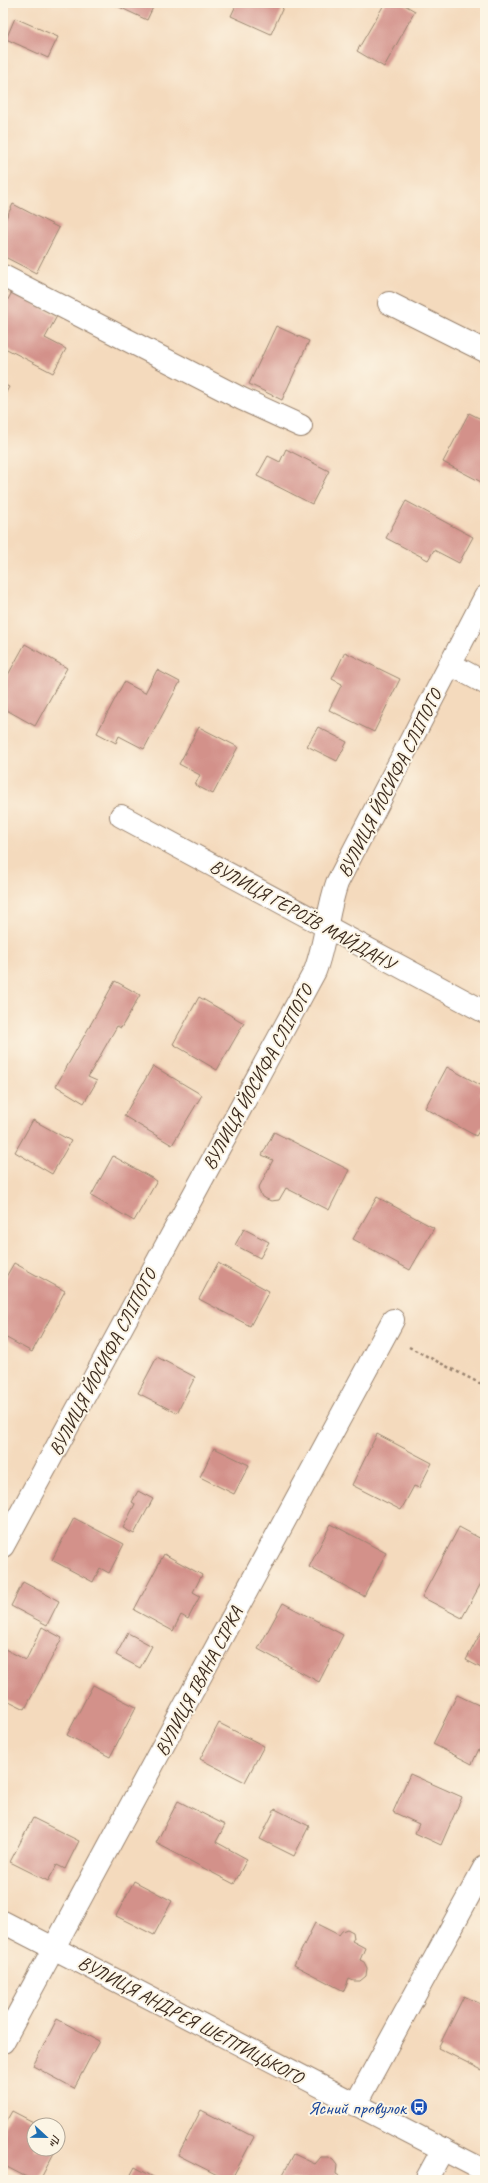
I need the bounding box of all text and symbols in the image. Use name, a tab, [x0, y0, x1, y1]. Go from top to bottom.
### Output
street label: ВУЛИЦЯ ЙОСИФА СЛІПОГО	[332, 684, 448, 881]
street label: ВУЛИЦЯ ГЕРОЇВ МАЙДАНУ	[206, 854, 402, 977]
street label: ВУЛИЦЯ ЙОСИФА СЛІПОГО	[197, 980, 319, 1174]
street label: ВУЛИЦЯ ЙОСИФА СЛІПОГО	[44, 1264, 163, 1460]
street label: ВУЛИЦЯ ІВАНА СІРКА	[150, 1602, 249, 1760]
street label: ВУЛИЦЯ АНДРЕЯ ШЕПТИЦЬКОГО	[74, 1950, 309, 2091]
place label: Ясний провулок	[308, 2096, 408, 2120]
bus stop icon: Ясний провулок	[409, 2097, 429, 2117]
north arrow	[26, 2117, 66, 2157]
text: Пн	[46, 2133, 64, 2150]

